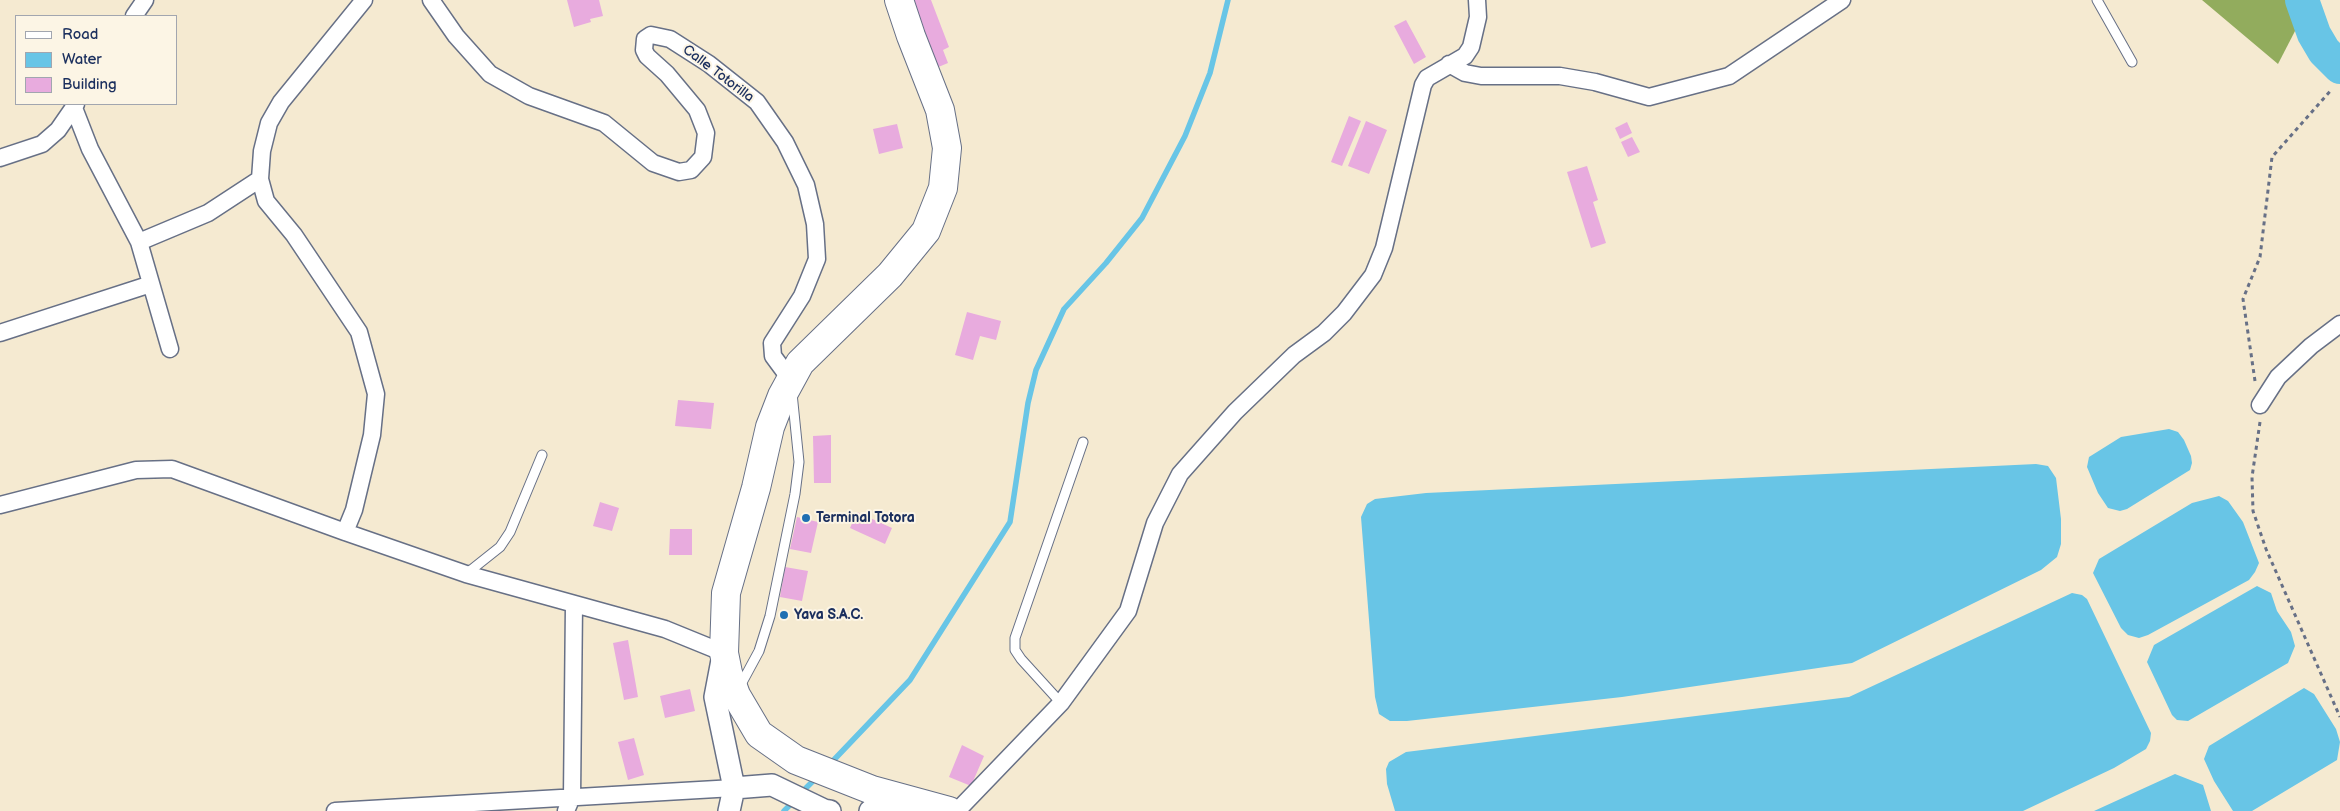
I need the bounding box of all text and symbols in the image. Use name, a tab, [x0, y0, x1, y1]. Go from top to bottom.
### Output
legend	[15, 15, 178, 105]
text: Road	[62, 25, 98, 44]
street label: Calle Totorilla	[679, 42, 757, 106]
text: Water	[62, 50, 102, 69]
text: Building	[62, 75, 117, 94]
place label: Terminal Totora	[816, 510, 915, 526]
marker: Terminal Totora	[800, 512, 812, 524]
place label: Yava S.A.C.	[794, 607, 863, 623]
marker: Yava S.A.C.	[778, 609, 790, 621]

